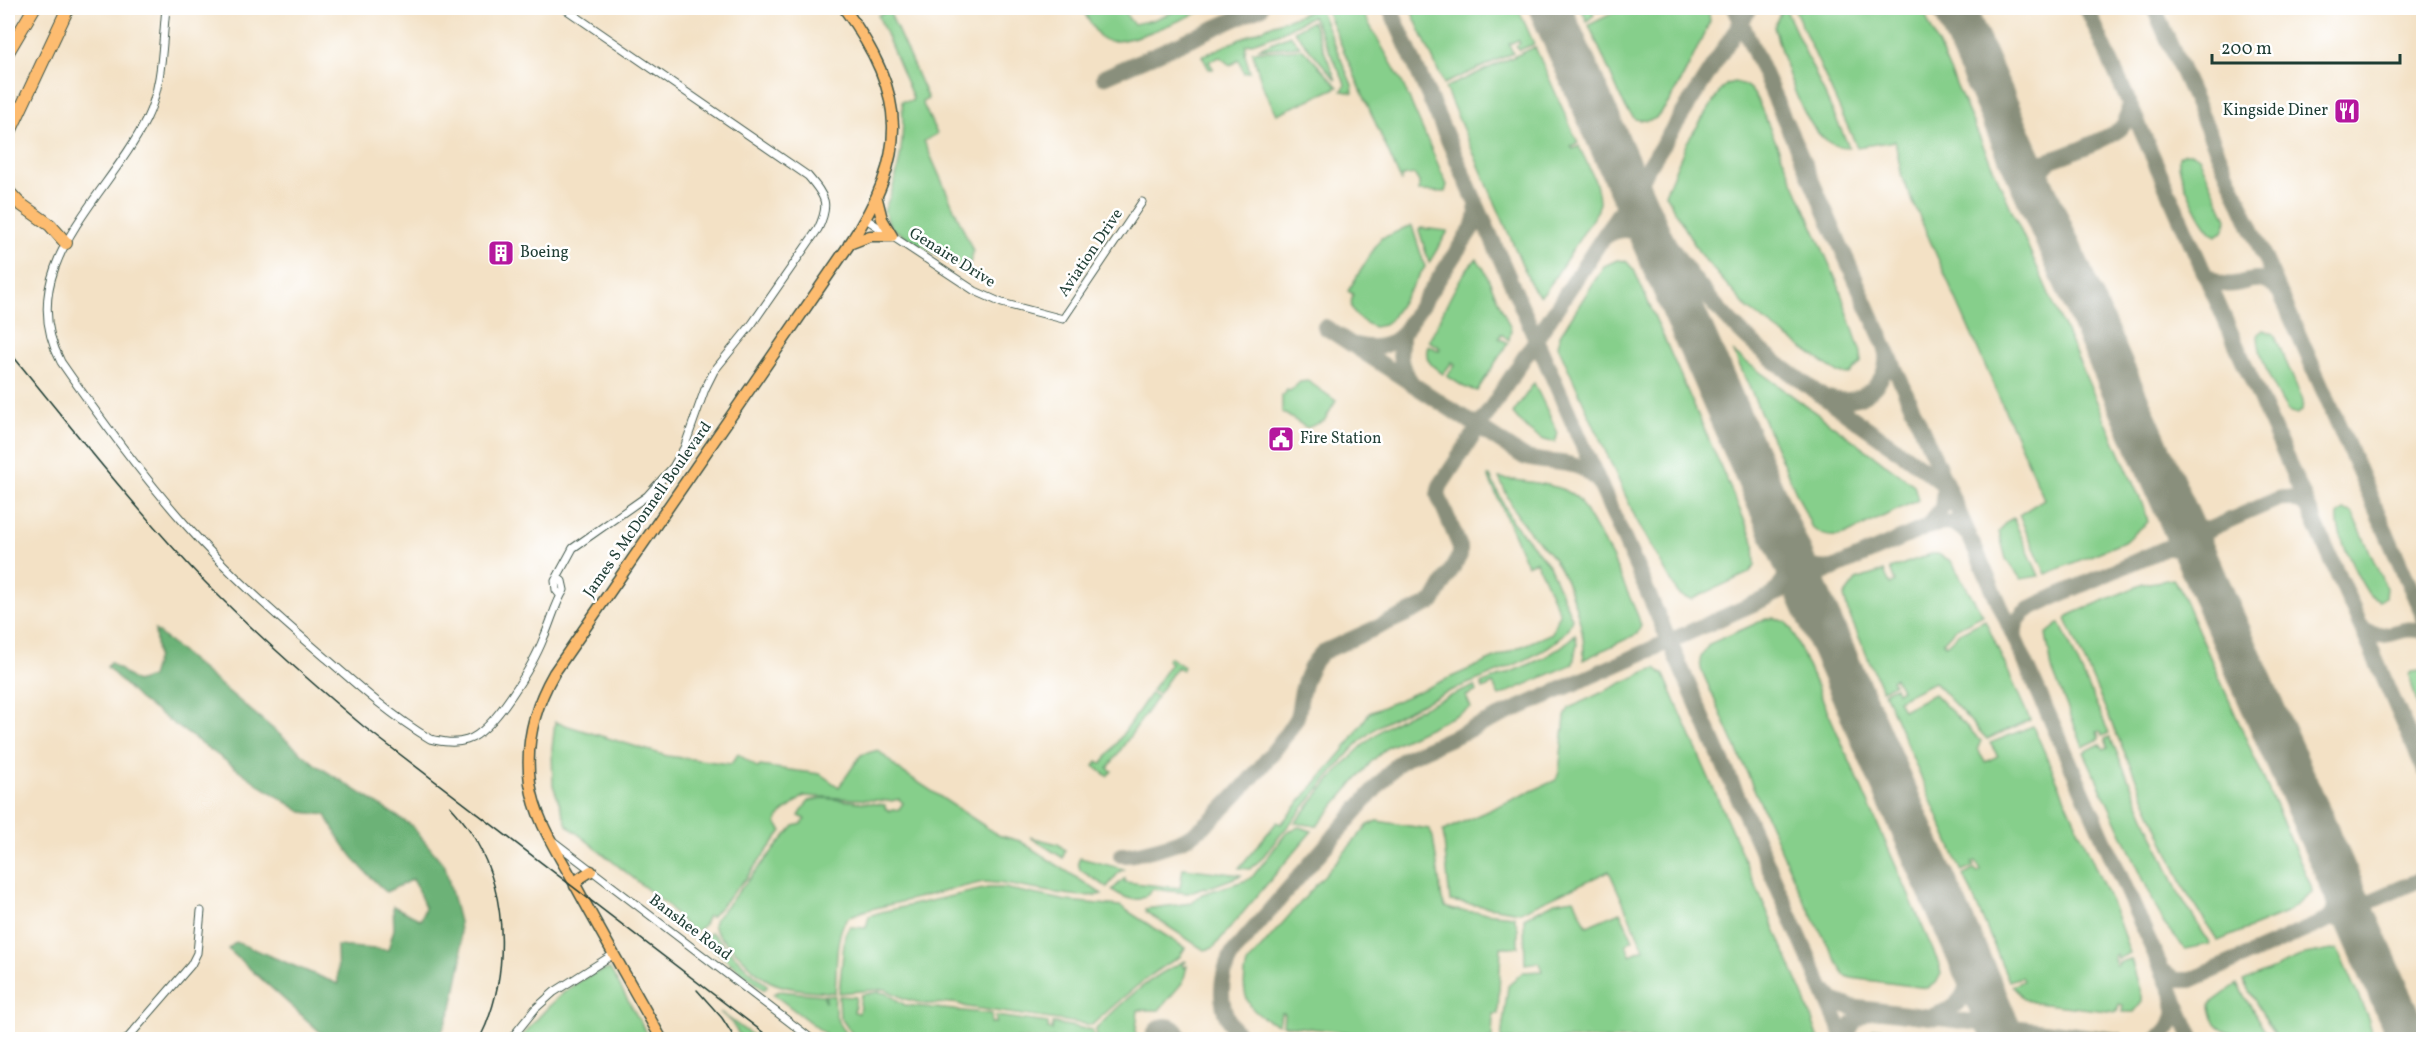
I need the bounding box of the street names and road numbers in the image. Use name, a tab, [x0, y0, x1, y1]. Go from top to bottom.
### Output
street label: Aviation Drive	[1053, 205, 1129, 301]
street label: Genaire Drive	[905, 223, 999, 293]
street label: James S McDonnell Boulevard	[579, 418, 717, 602]
street label: Banshee Road	[644, 890, 736, 966]

